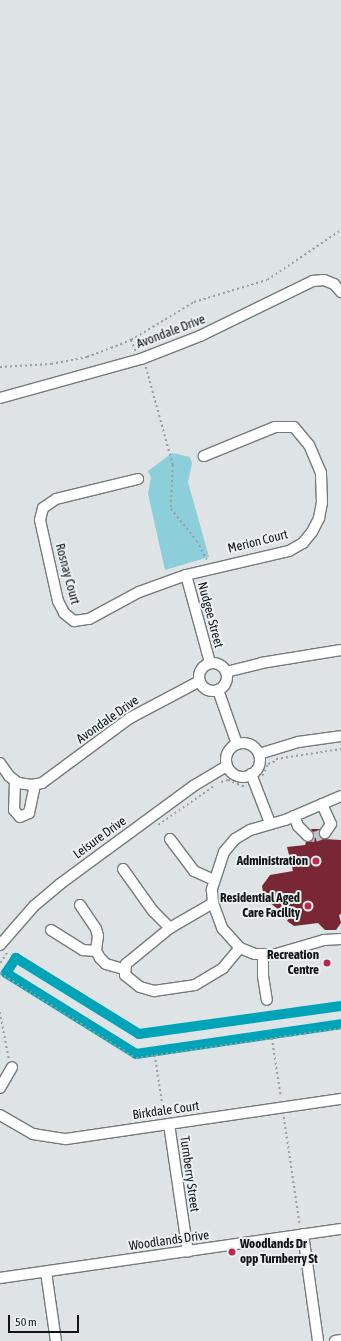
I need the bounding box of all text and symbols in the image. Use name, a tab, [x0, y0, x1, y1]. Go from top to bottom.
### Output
street label: Avondale Drive	[134, 312, 208, 352]
street label: Merion Court	[226, 527, 290, 557]
street label: Rosnay Court	[51, 542, 83, 606]
street label: Nudgee Street	[194, 580, 226, 650]
street label: Avondale Drive	[74, 693, 142, 747]
street label: Leisure Drive	[71, 814, 129, 862]
place label: Administration	[237, 853, 308, 869]
marker: Administration	[311, 856, 321, 866]
place label: Residential Aged Care Facility	[220, 891, 300, 922]
marker: Residential Aged Care Facility	[303, 901, 313, 911]
place label: Recreation Centre	[267, 948, 319, 979]
marker: Recreation Centre	[322, 958, 332, 968]
street label: Birkdale Court	[132, 1099, 200, 1123]
street label: Turnberry Street	[176, 1135, 202, 1213]
street label: Woodlands Drive	[128, 1228, 210, 1254]
place label: Woodlands Dr opp Turnberry St	[240, 1237, 318, 1268]
marker: Woodlands Dr opp Turnberry St	[227, 1247, 237, 1257]
scale bar	[10, 1307, 81, 1333]
text: 50 m	[15, 1315, 37, 1329]

